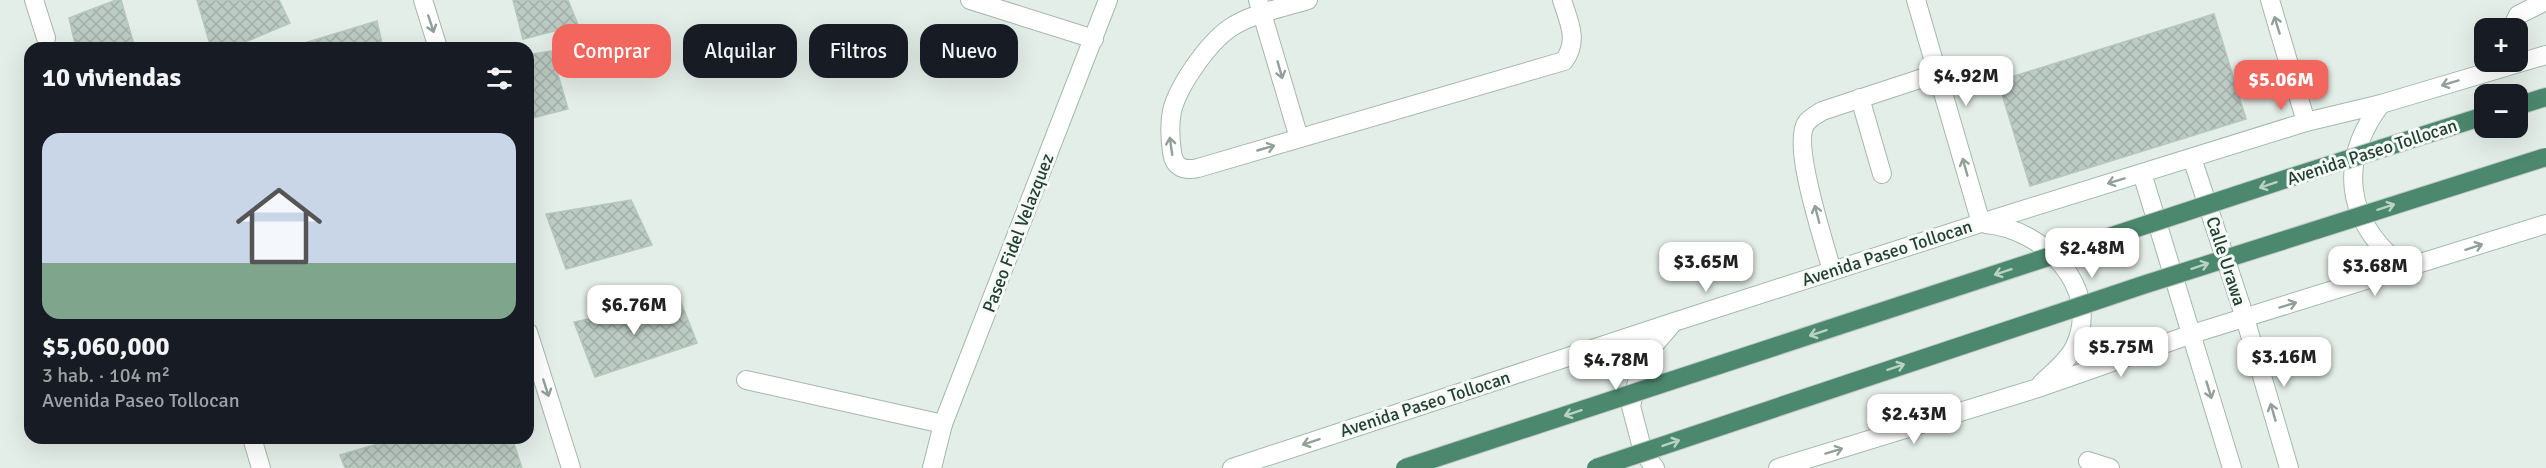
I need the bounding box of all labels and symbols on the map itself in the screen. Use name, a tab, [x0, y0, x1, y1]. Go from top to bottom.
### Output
one-way arrow	[426, 14, 437, 33]
one-way arrow	[2271, 16, 2282, 35]
pin: $4.92M	[1917, 56, 2015, 107]
one-way arrow	[1275, 60, 1286, 79]
pin: $5.06M	[2232, 60, 2330, 111]
one-way arrow	[2441, 78, 2460, 89]
street label: Avenida Paseo Tollocan	[2284, 114, 2460, 190]
one-way arrow	[1166, 136, 1177, 156]
one-way arrow	[1256, 142, 1275, 153]
street label: Paseo Fidel Velazquez	[978, 150, 1058, 316]
one-way arrow	[1958, 158, 1970, 177]
one-way arrow	[2107, 176, 2126, 187]
one-way arrow	[2259, 180, 2278, 191]
one-way arrow	[2376, 201, 2395, 212]
one-way arrow	[1811, 205, 1822, 224]
street label: Calle Urawa	[2201, 214, 2251, 308]
street label: Avenida Paseo Tollocan	[1799, 215, 1975, 291]
pin: $2.48M	[2043, 228, 2141, 279]
one-way arrow	[2464, 241, 2483, 252]
pin: $3.65M	[1657, 242, 1755, 293]
pin: $3.68M	[2326, 246, 2424, 297]
one-way arrow	[2190, 260, 2209, 271]
one-way arrow	[1994, 267, 2013, 278]
pin: $6.76M	[585, 285, 683, 336]
one-way arrow	[2278, 299, 2297, 310]
pin: $5.75M	[2072, 327, 2170, 378]
one-way arrow	[1809, 328, 1828, 339]
pin: $3.16M	[2235, 337, 2333, 388]
pin: $4.78M	[1567, 340, 1665, 391]
one-way arrow	[1886, 361, 1905, 372]
street label: Avenida Paseo Tollocan	[1337, 366, 1513, 442]
one-way arrow	[541, 378, 552, 397]
one-way arrow	[2204, 380, 2215, 399]
pin: $2.43M	[1865, 394, 1963, 445]
one-way arrow	[2267, 403, 2278, 422]
one-way arrow	[1564, 408, 1583, 419]
one-way arrow	[1661, 436, 1680, 447]
one-way arrow	[1302, 437, 1321, 448]
one-way arrow	[1824, 445, 1843, 456]

